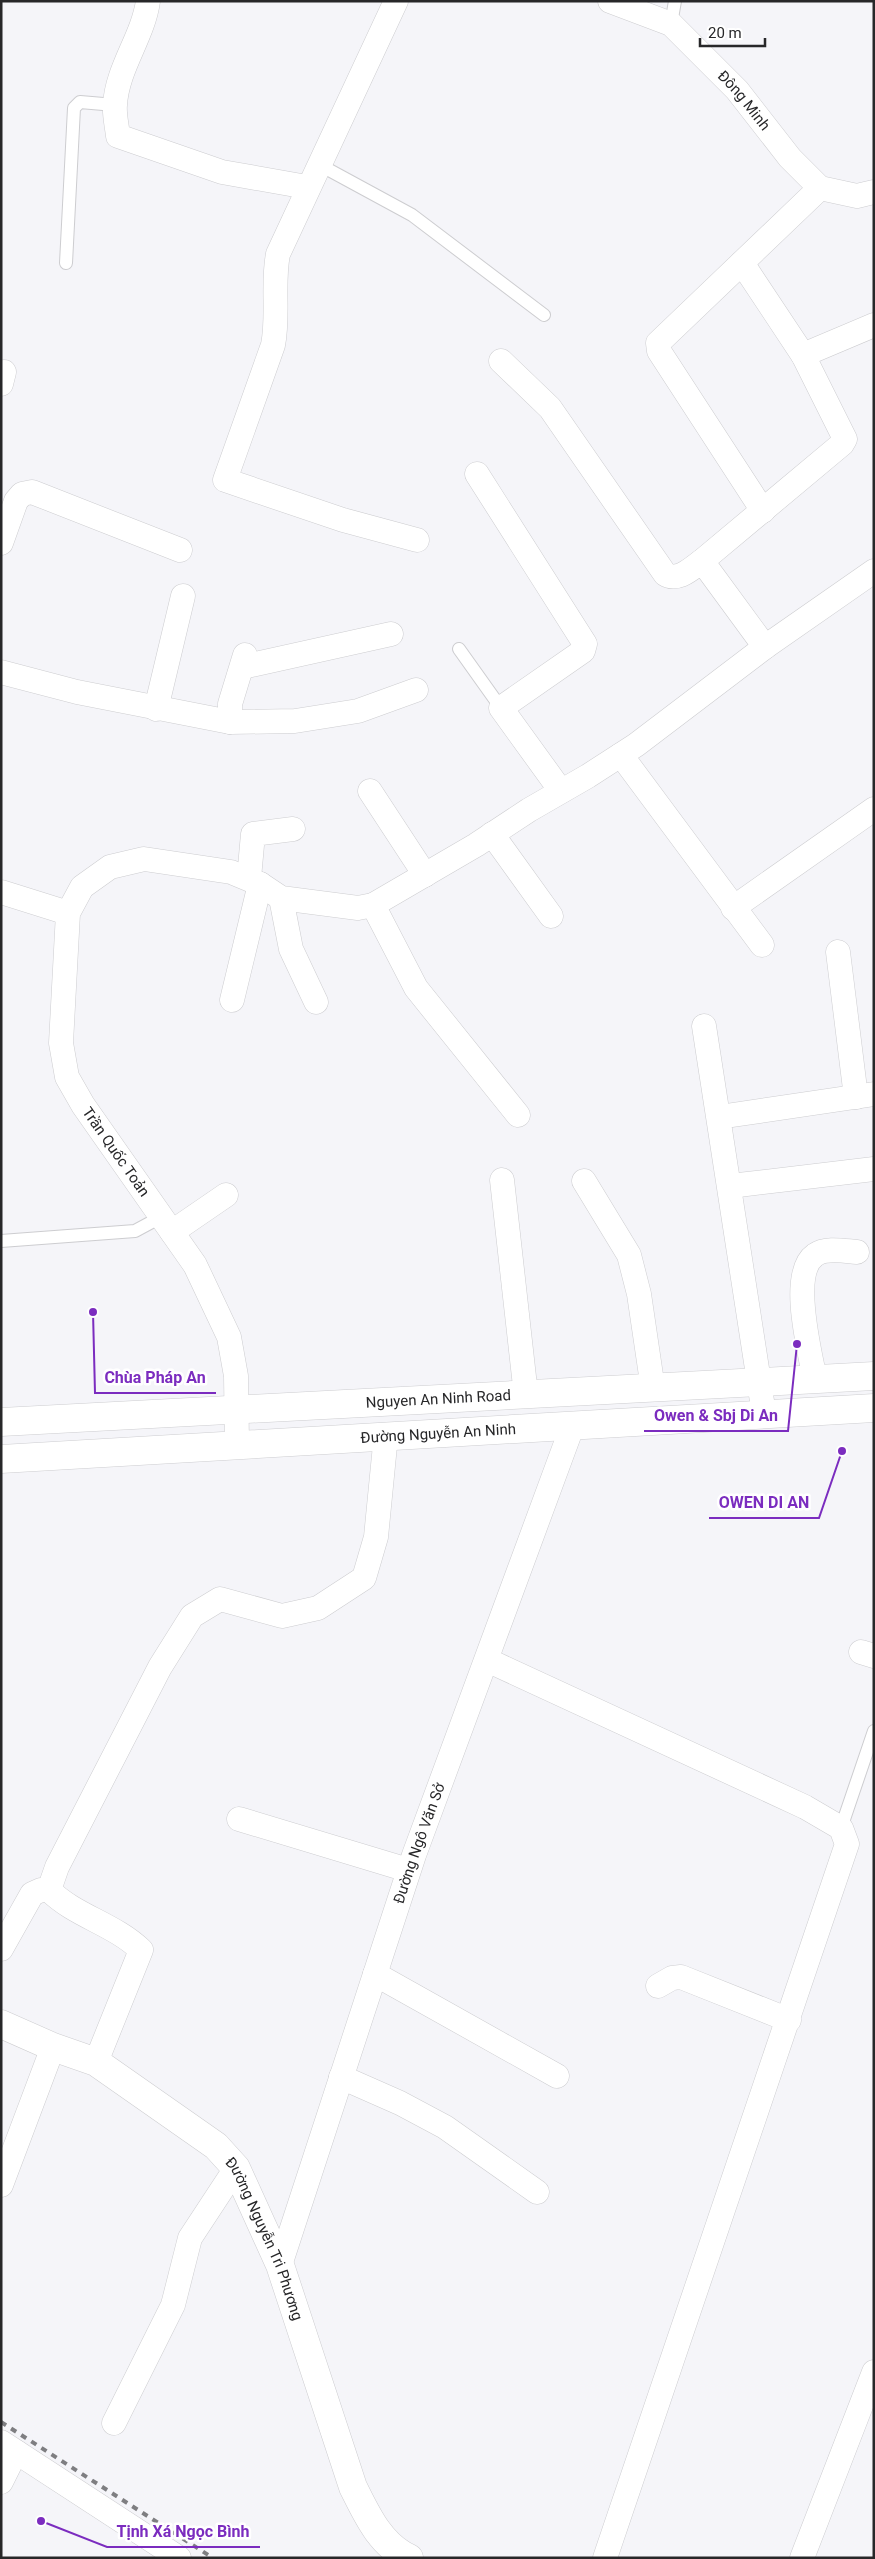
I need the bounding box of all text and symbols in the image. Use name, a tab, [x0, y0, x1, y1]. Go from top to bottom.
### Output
scale bar	[700, 15, 765, 47]
text: 20 m	[708, 24, 742, 42]
street label: Đông Minh	[714, 67, 774, 134]
street label: Trần Quốc Toản	[79, 1104, 153, 1200]
callout: Chùa Pháp An	[95, 1362, 216, 1393]
text: Chùa Pháp An	[104, 1368, 206, 1387]
street label: Nguyen An Ninh Road	[365, 1386, 511, 1412]
callout: Owen & Sbj Di An	[644, 1400, 788, 1431]
text: Owen & Sbj Di An	[654, 1406, 778, 1425]
street label: Đường Nguyễn An Ninh	[360, 1420, 516, 1447]
callout: OWEN DI AN	[709, 1487, 819, 1518]
text: OWEN DI AN	[719, 1493, 809, 1512]
street label: Đường Ngô Văn Sở	[390, 1780, 449, 1906]
street label: Đường Nguyễn Tri Phương	[222, 2153, 307, 2323]
callout: Tịnh Xá Ngọc Bình	[107, 2516, 260, 2547]
text: Tịnh Xá Ngọc Bình	[116, 2522, 250, 2541]

